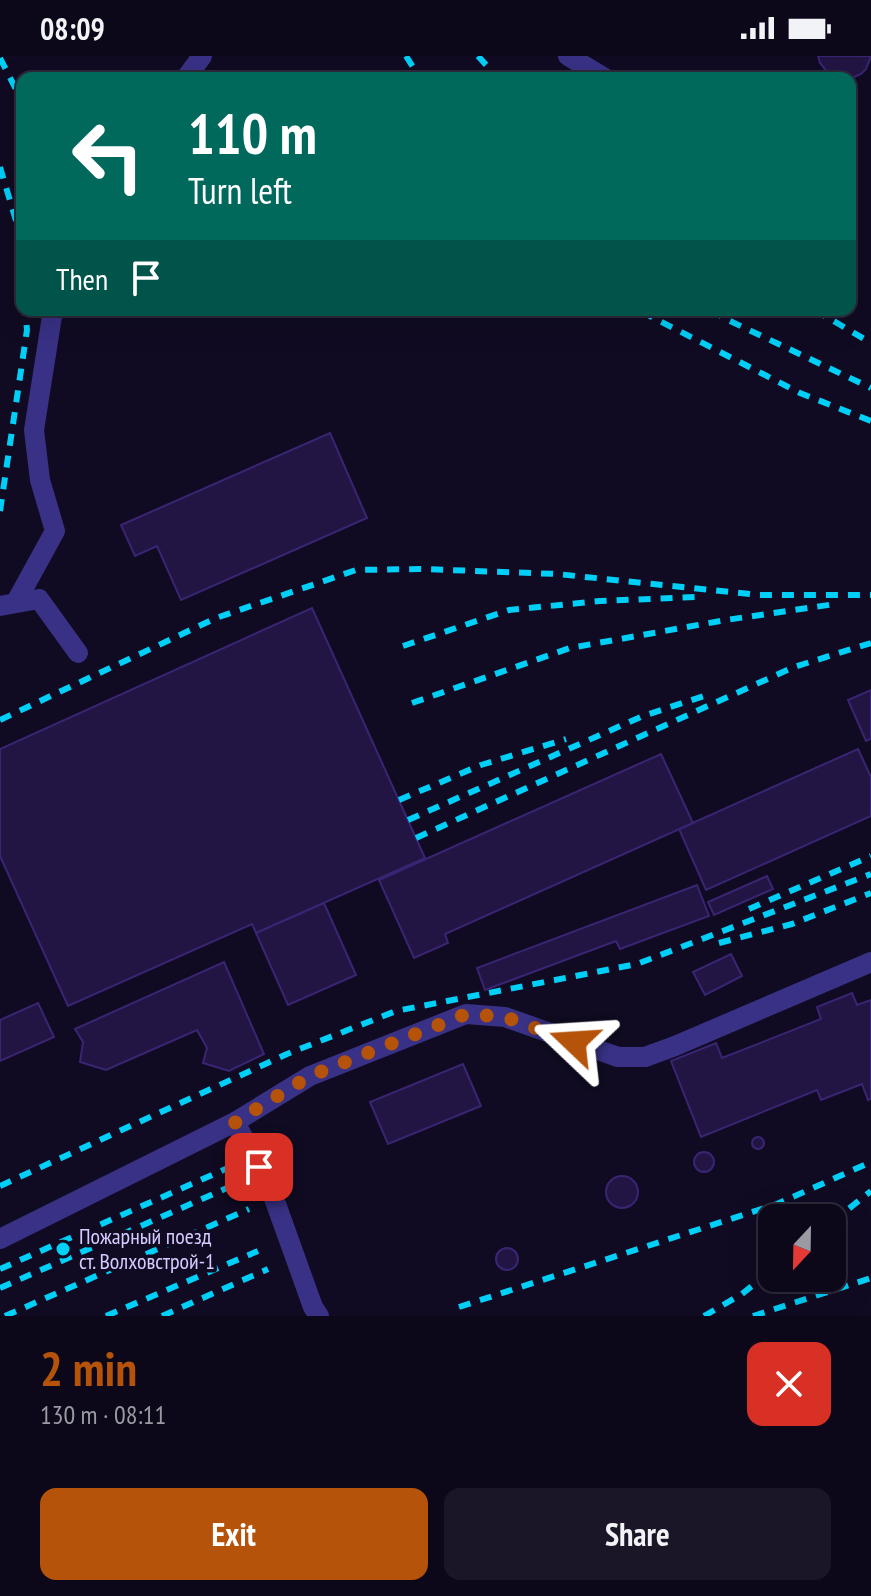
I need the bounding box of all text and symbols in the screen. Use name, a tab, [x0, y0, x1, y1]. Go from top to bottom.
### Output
text: 08:09	[40, 9, 105, 48]
text: 110 m	[188, 97, 317, 169]
icon: left	[56, 104, 160, 208]
text: Turn left	[188, 167, 292, 214]
icon: arrive	[124, 256, 168, 300]
text: Then	[56, 259, 108, 298]
position arrow	[532, 1000, 616, 1084]
pin	[225, 1133, 293, 1201]
icon: arrive	[237, 1145, 281, 1189]
north arrow	[758, 1204, 846, 1292]
map controls	[758, 1204, 846, 1292]
place label: Пожарный поезд ст. Волховстрой-1	[79, 1222, 215, 1275]
marker: Пожарный поезд ст. Волховстрой-1	[54, 1240, 72, 1258]
text: 2 min	[40, 1337, 137, 1399]
button: close	[747, 1342, 831, 1426]
text: 130 m · 08:11	[40, 1398, 166, 1431]
button: Exit	[40, 1488, 428, 1580]
button: Share	[444, 1488, 831, 1580]

